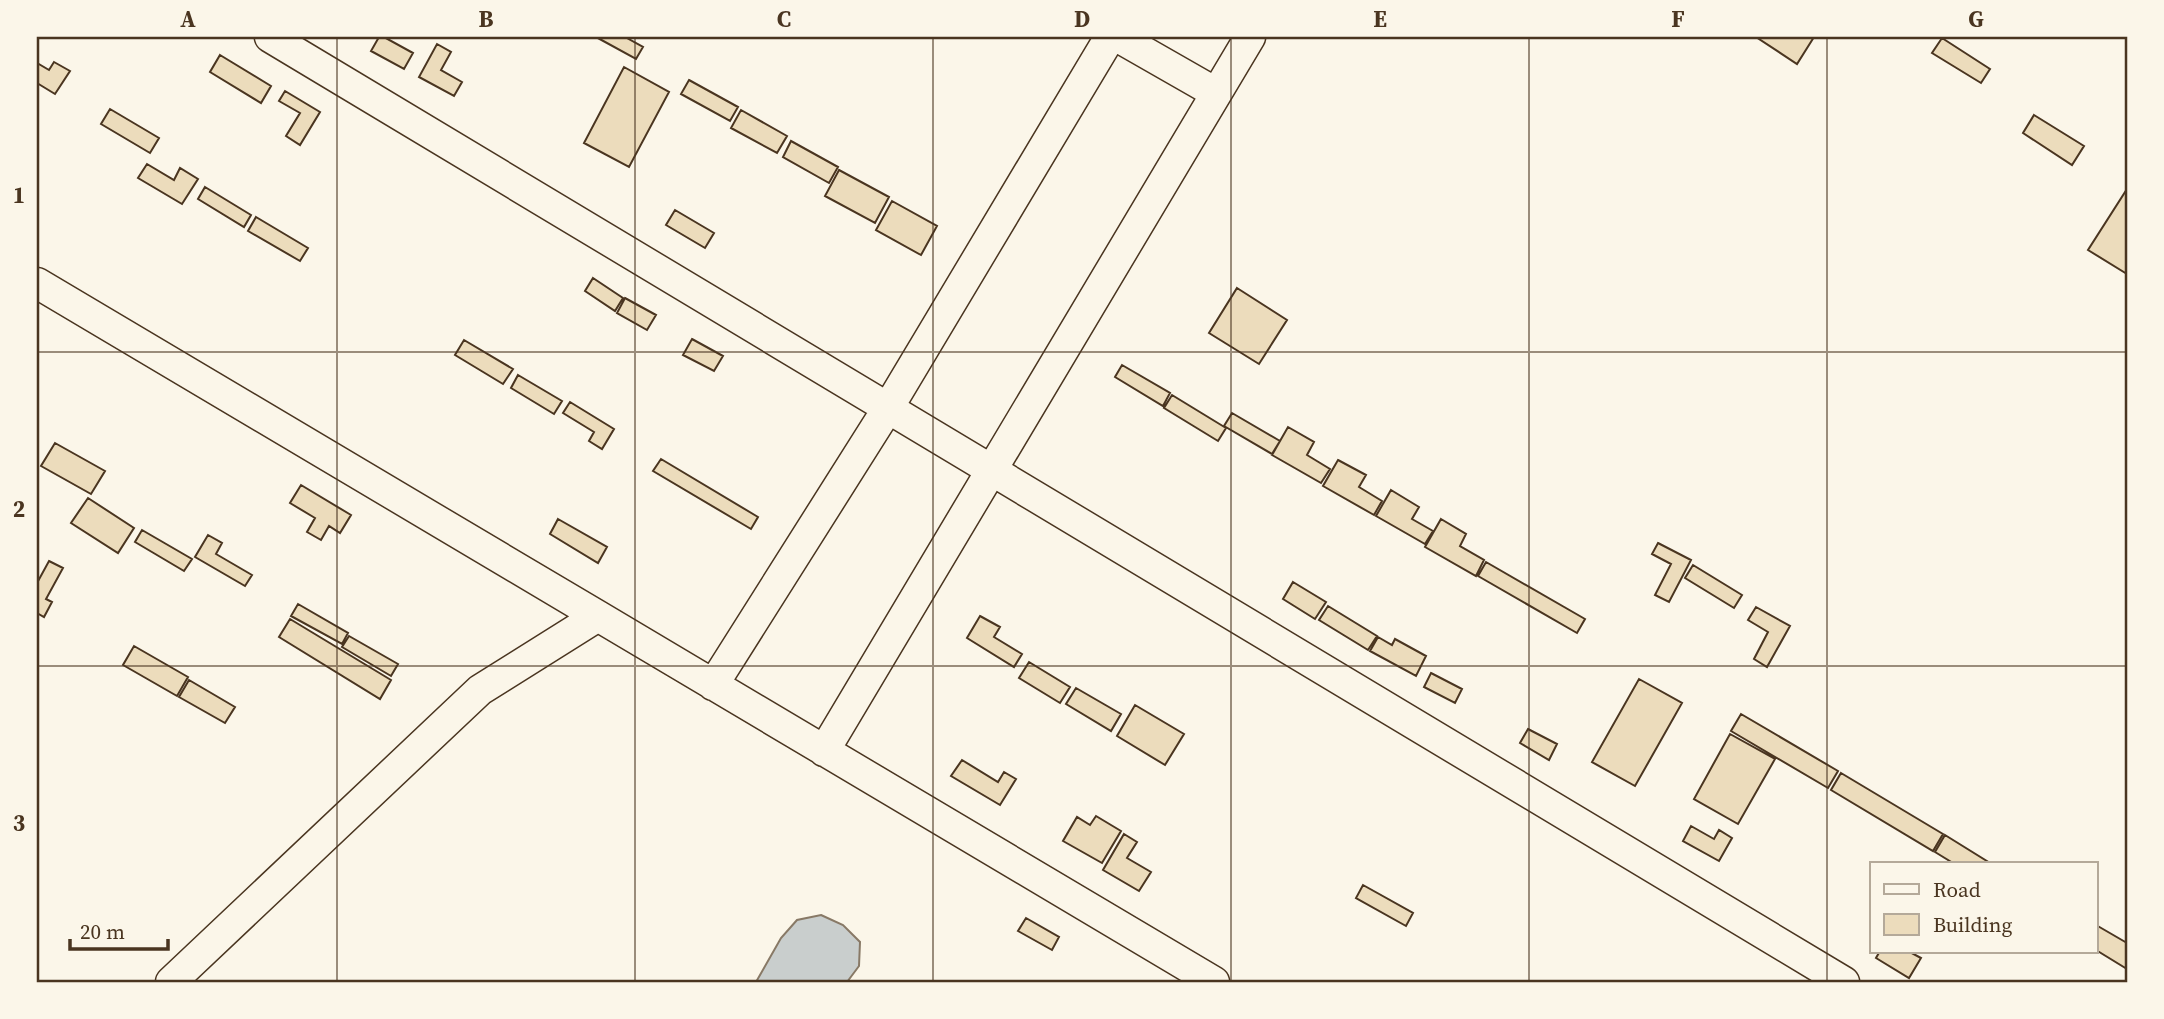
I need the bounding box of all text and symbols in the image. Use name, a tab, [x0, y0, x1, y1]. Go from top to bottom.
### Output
text: A	[180, 3, 196, 35]
text: B	[479, 3, 494, 35]
text: C	[777, 3, 791, 35]
text: D	[1074, 3, 1090, 35]
text: E	[1373, 3, 1387, 35]
text: F	[1671, 3, 1685, 35]
text: G	[1968, 3, 1984, 35]
text: 1	[13, 179, 25, 211]
text: 2	[13, 493, 25, 525]
text: 3	[13, 807, 25, 839]
legend	[1870, 862, 2098, 953]
text: Road	[1933, 875, 1981, 904]
scale bar	[70, 907, 168, 951]
text: Building	[1933, 910, 2012, 939]
text: 20 m	[80, 917, 125, 946]

